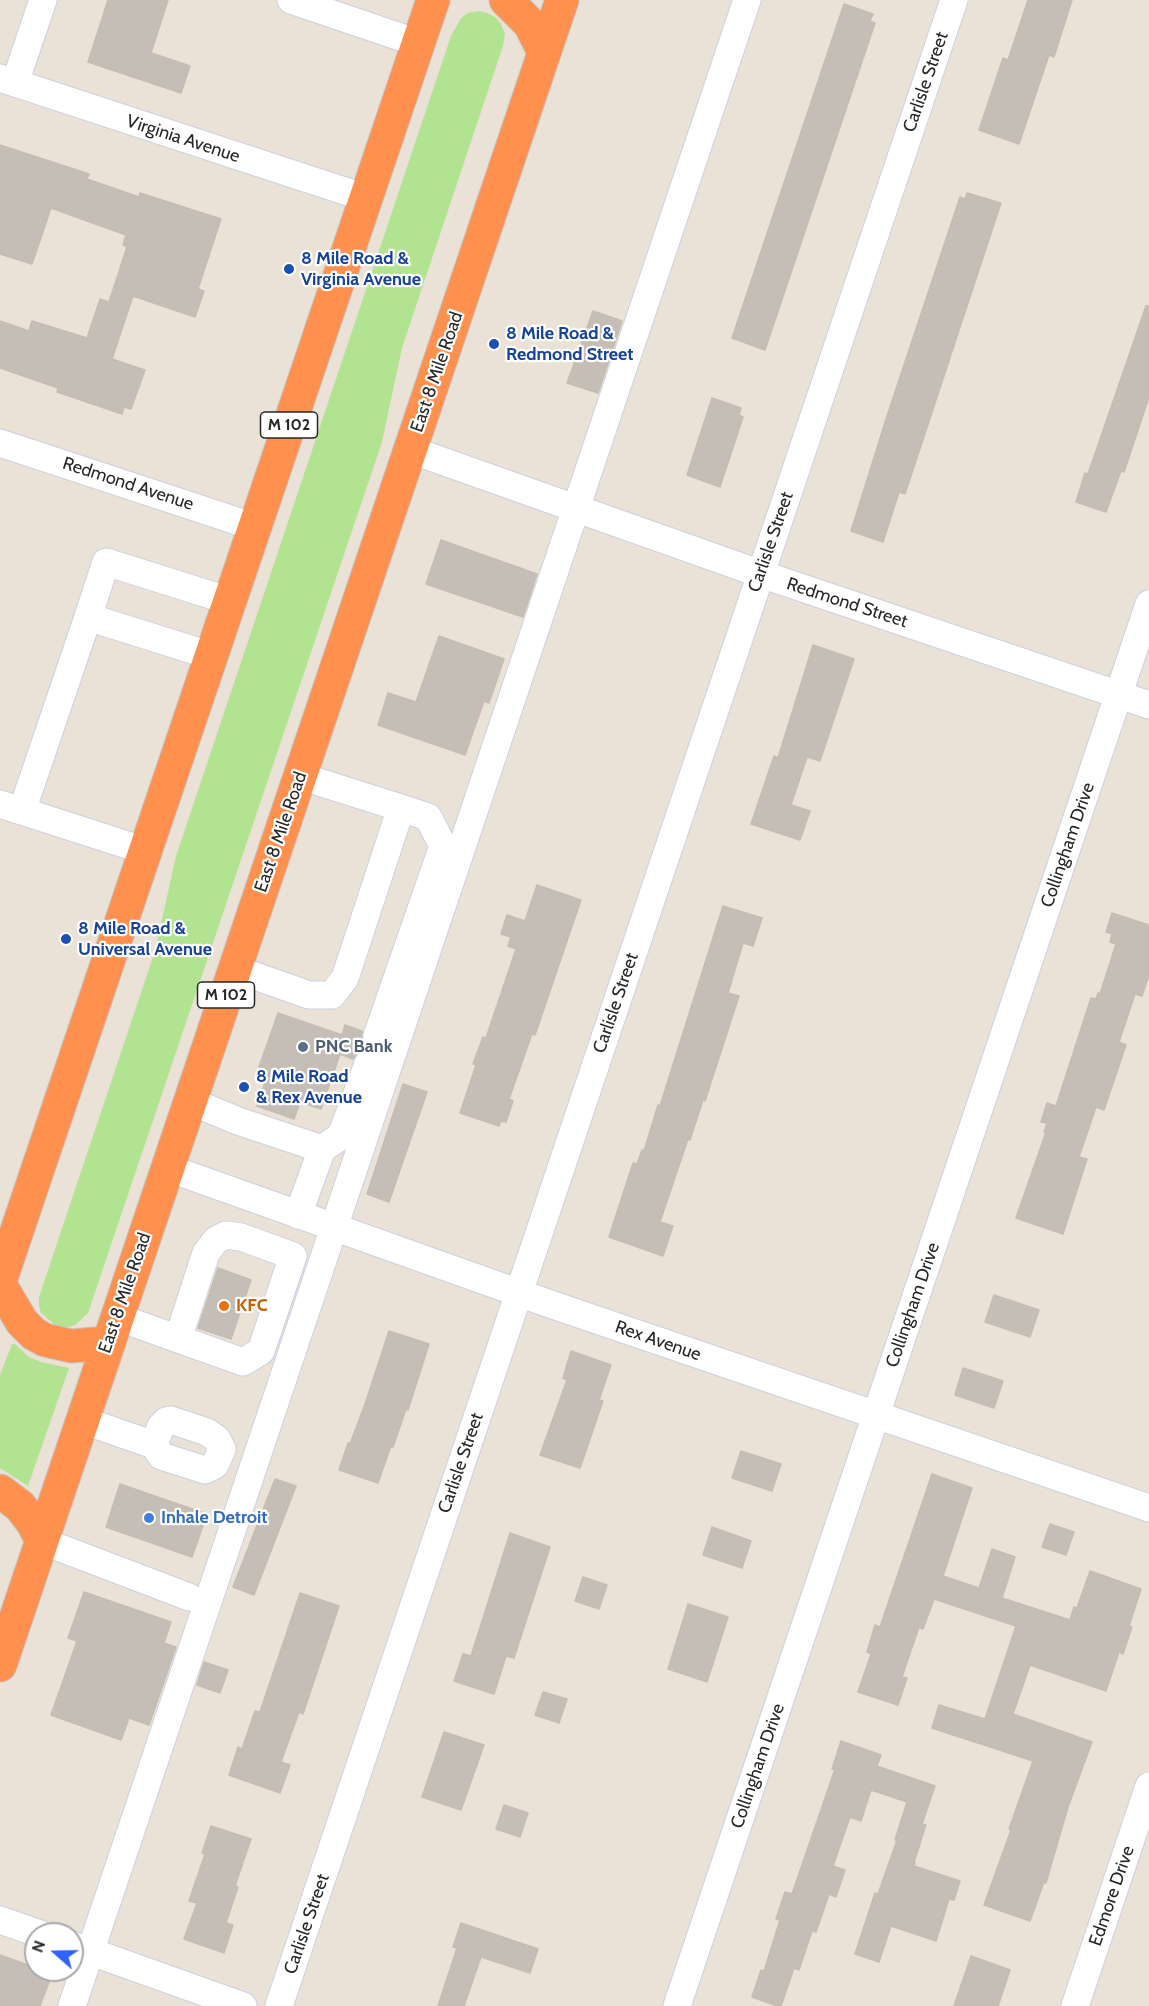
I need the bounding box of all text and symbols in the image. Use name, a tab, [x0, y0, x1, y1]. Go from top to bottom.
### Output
street label: Carlisle Street	[899, 29, 953, 135]
street label: Virginia Avenue	[124, 111, 242, 167]
place label: 8 Mile Road & Virginia Avenue	[301, 248, 421, 290]
marker: 8 Mile Road & Virginia Avenue	[282, 262, 296, 276]
street label: East 8 Mile Road	[406, 309, 468, 435]
place label: 8 Mile Road & Redmond Street	[506, 323, 634, 366]
marker: 8 Mile Road & Redmond Street	[487, 337, 501, 351]
road number: M 102	[260, 412, 318, 438]
street label: Redmond Avenue	[60, 453, 196, 515]
street label: Carlisle Street	[744, 489, 798, 595]
street label: Redmond Street	[784, 573, 910, 633]
street label: East 8 Mile Road	[250, 769, 312, 895]
street label: Collingham Drive	[1037, 780, 1099, 910]
place label: 8 Mile Road & Universal Avenue	[78, 918, 212, 960]
marker: 8 Mile Road & Universal Avenue	[59, 932, 73, 946]
street label: Carlisle Street	[589, 950, 643, 1056]
road number: M 102	[198, 982, 254, 1008]
place label: PNC Bank	[315, 1036, 392, 1058]
marker: PNC Bank	[296, 1040, 310, 1054]
place label: 8 Mile Road & Rex Avenue	[256, 1066, 362, 1108]
marker: 8 Mile Road & Rex Avenue	[237, 1080, 251, 1094]
street label: East 8 Mile Road	[94, 1230, 156, 1356]
street label: Collingham Drive	[882, 1240, 944, 1370]
place label: KFC	[236, 1295, 268, 1317]
marker: KFC	[217, 1299, 231, 1313]
street label: Rex Avenue	[612, 1316, 704, 1366]
street label: Carlisle Street	[434, 1410, 488, 1516]
place label: Inhale Detroit	[161, 1507, 268, 1529]
marker: Inhale Detroit	[142, 1511, 156, 1525]
street label: Collingham Drive	[727, 1701, 789, 1831]
street label: Edmore Drive	[1085, 1843, 1139, 1949]
street label: Carlisle Street	[280, 1871, 334, 1977]
north arrow	[24, 1922, 84, 1982]
text: N	[28, 1938, 49, 1955]

